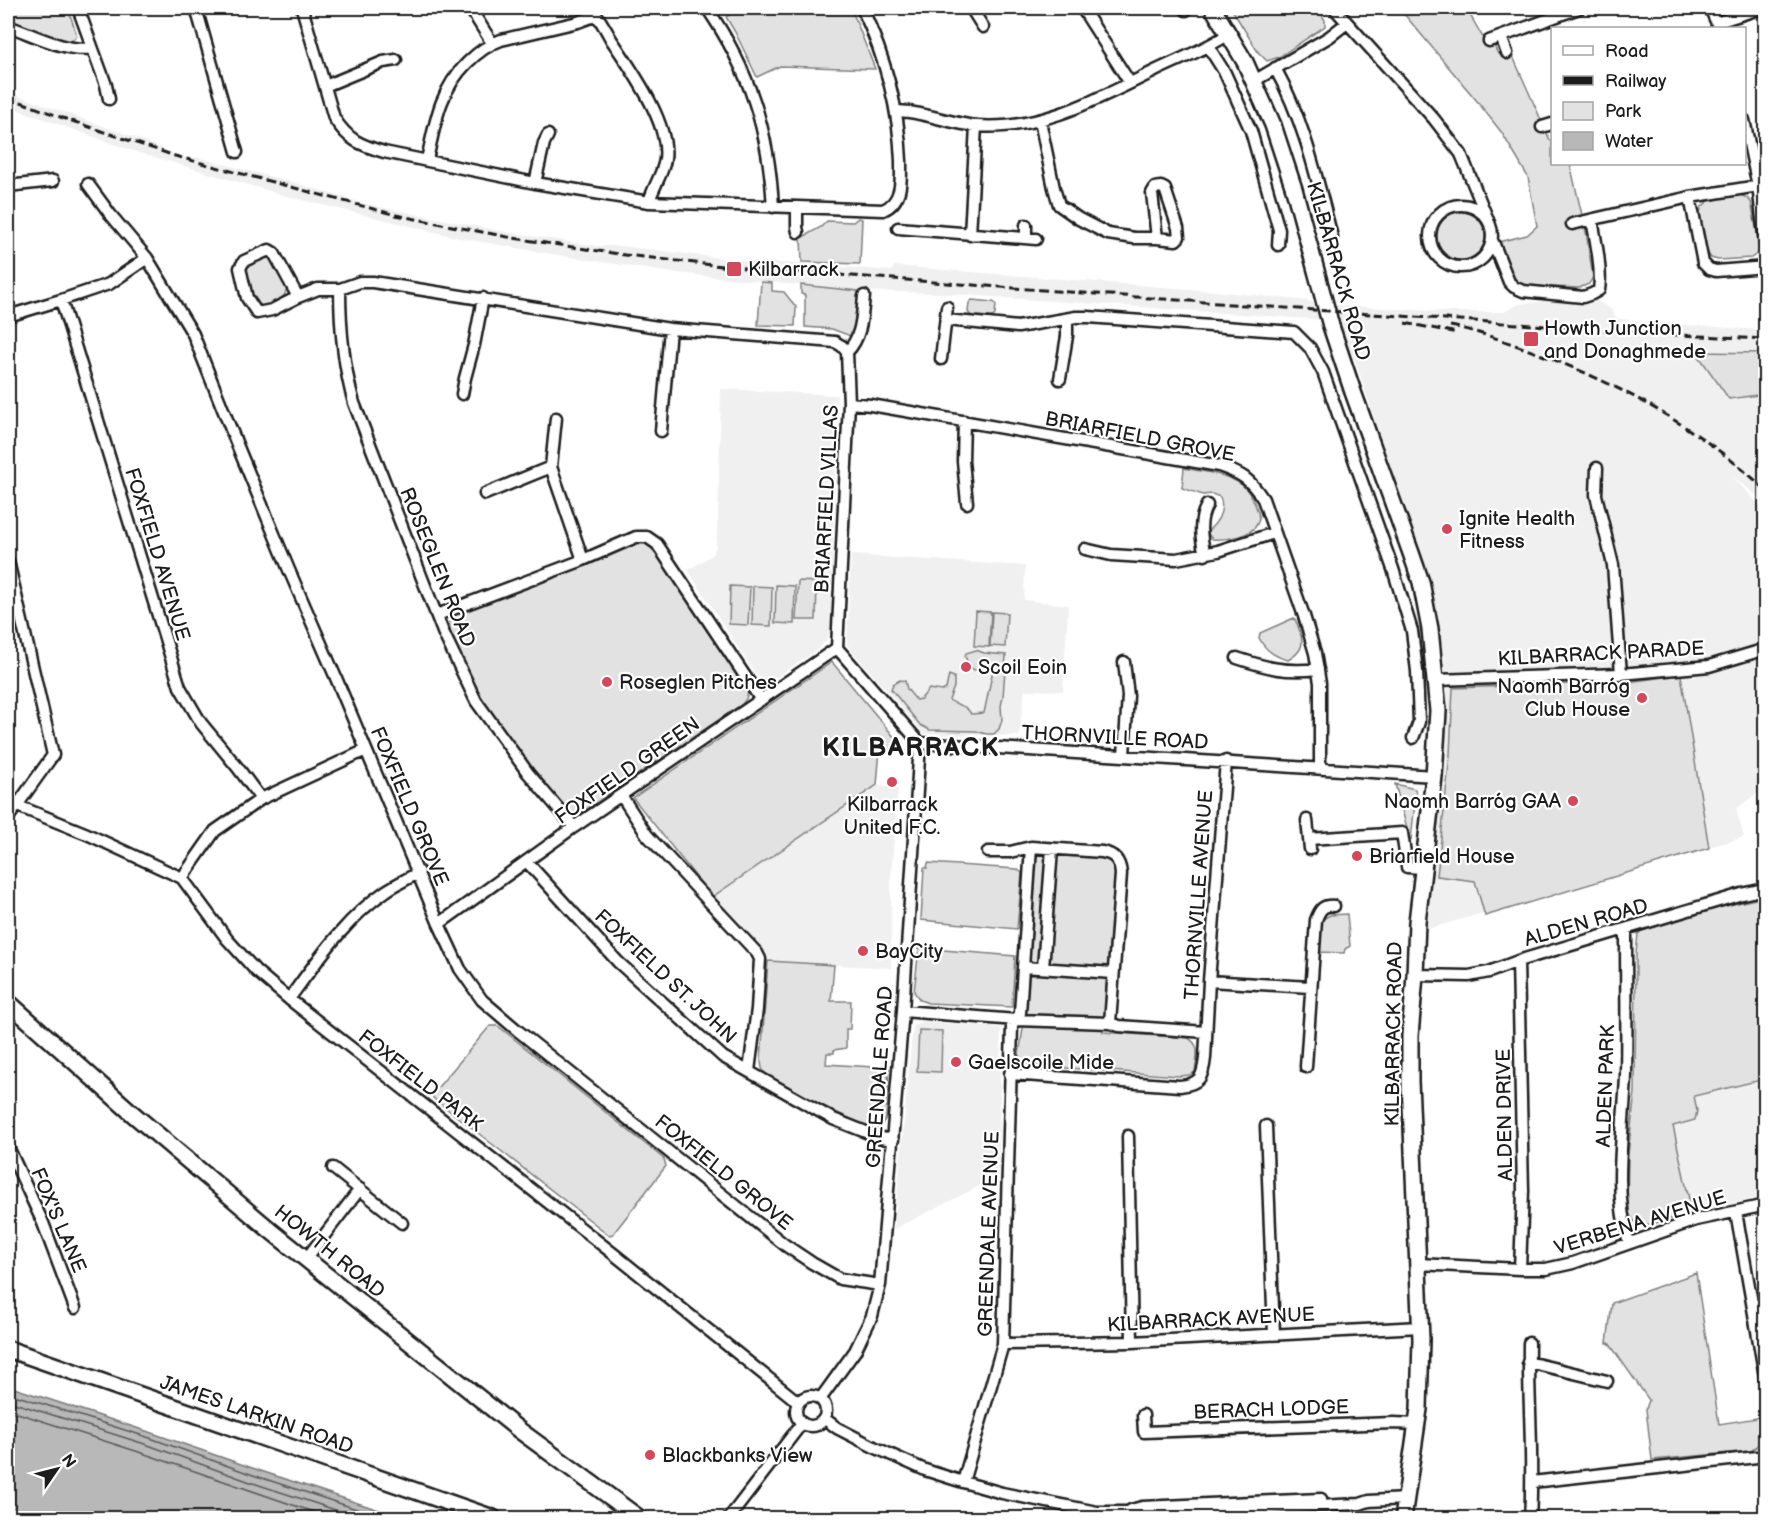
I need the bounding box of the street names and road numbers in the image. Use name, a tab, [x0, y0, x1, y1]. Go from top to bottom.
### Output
street label: KILBARRACK ROAD	[1301, 179, 1375, 363]
street label: BRIARFIELD VILLAS	[810, 404, 844, 594]
street label: BRIARFIELD GROVE	[1043, 407, 1237, 467]
street label: FOXFIELD AVENUE	[119, 465, 195, 644]
street label: ROSEGLEN ROAD	[394, 484, 480, 651]
street label: KILBARRACK PARADE	[1497, 637, 1705, 671]
street label: FOXFIELD GREEN	[551, 712, 705, 830]
street label: THORNVILLE ROAD	[1021, 721, 1209, 755]
street label: FOXFIELD GROVE	[365, 723, 453, 889]
street label: THORNVILLE AVENUE	[1180, 789, 1218, 1001]
street label: ALDEN ROAD	[1522, 894, 1651, 952]
street label: FOXFIELD ST. JOHN	[589, 905, 741, 1049]
street label: KILBARRACK ROAD	[1380, 941, 1408, 1127]
street label: GREENDALE ROAD	[862, 985, 898, 1169]
street label: ALDEN PARK	[1592, 1024, 1620, 1148]
street label: FOXFIELD PARK	[353, 1025, 487, 1137]
street label: ALDEN DRIVE	[1492, 1049, 1518, 1181]
street label: FOXFIELD GROVE	[650, 1110, 797, 1236]
street label: GREENDALE AVENUE	[973, 1131, 1005, 1337]
street label: FOX'S LANE	[25, 1164, 91, 1277]
street label: VERBENA AVENUE	[1552, 1185, 1729, 1260]
street label: HOWTH ROAD	[269, 1200, 389, 1304]
street label: KILBARRACK AVENUE	[1107, 1303, 1316, 1337]
street label: JAMES LARKIN ROAD	[157, 1371, 356, 1459]
street label: BERACH LODGE	[1193, 1395, 1349, 1425]

